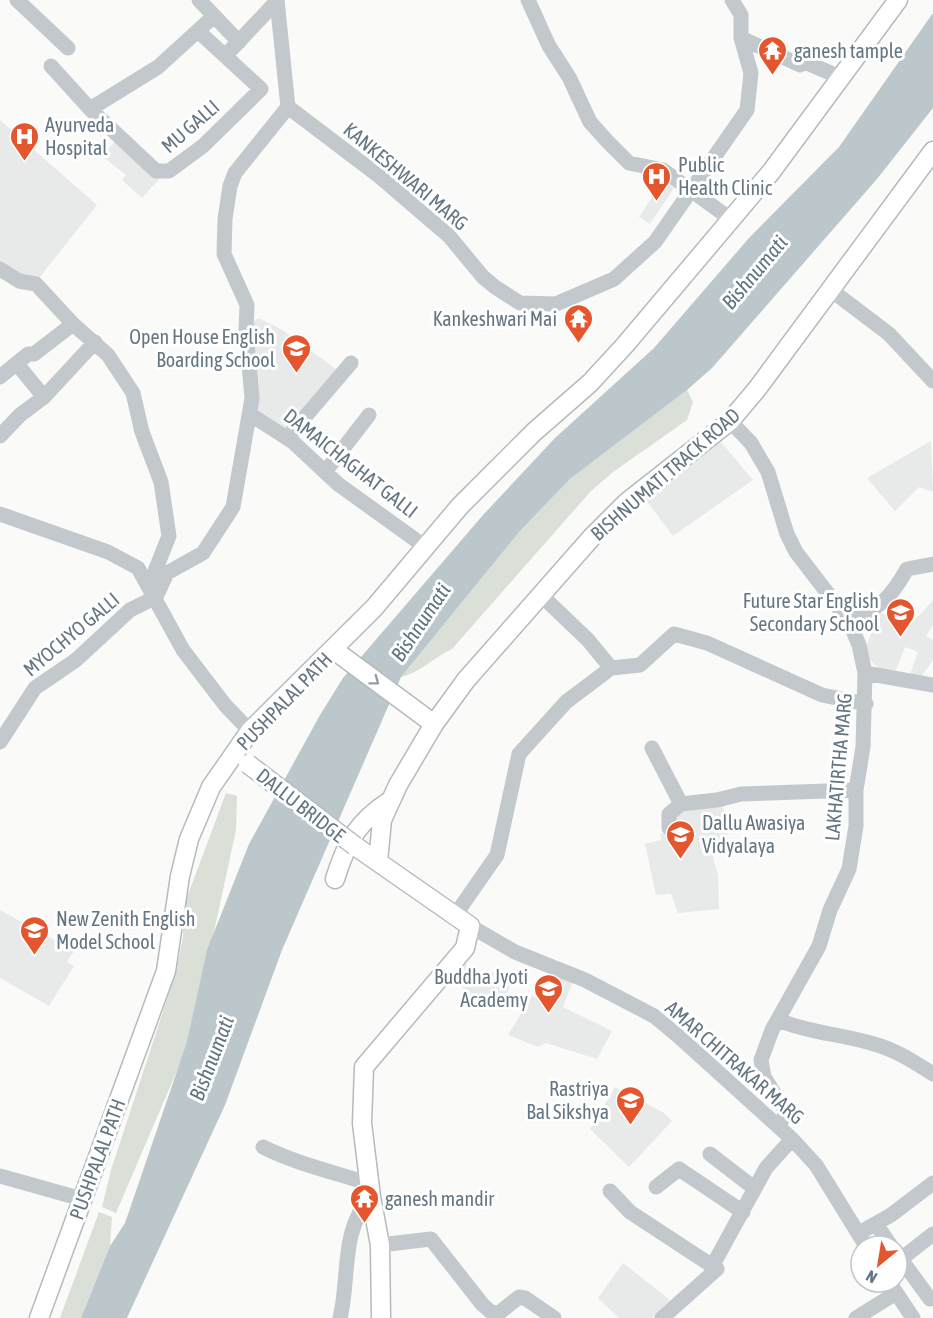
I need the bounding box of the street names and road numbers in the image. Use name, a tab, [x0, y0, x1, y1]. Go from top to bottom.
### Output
street label: MU GALLI	[156, 95, 224, 157]
street label: KANKESHWARI MARG	[339, 117, 473, 235]
street label: BISHNUMATI TRACK ROAD	[586, 403, 744, 545]
street label: DAMAICHAGHAT GALLI	[280, 404, 422, 522]
street label: MYOCHYO GALLI	[19, 587, 123, 681]
street label: PUSHPALAL PATH	[232, 647, 336, 755]
street label: LAKHATIRTHA MARG	[820, 692, 856, 842]
street label: DALLU BRIDGE	[252, 763, 350, 847]
street label: AMAR CHITRAKAR MARG	[661, 996, 809, 1128]
street label: PUSHPALAL PATH	[65, 1095, 129, 1223]

